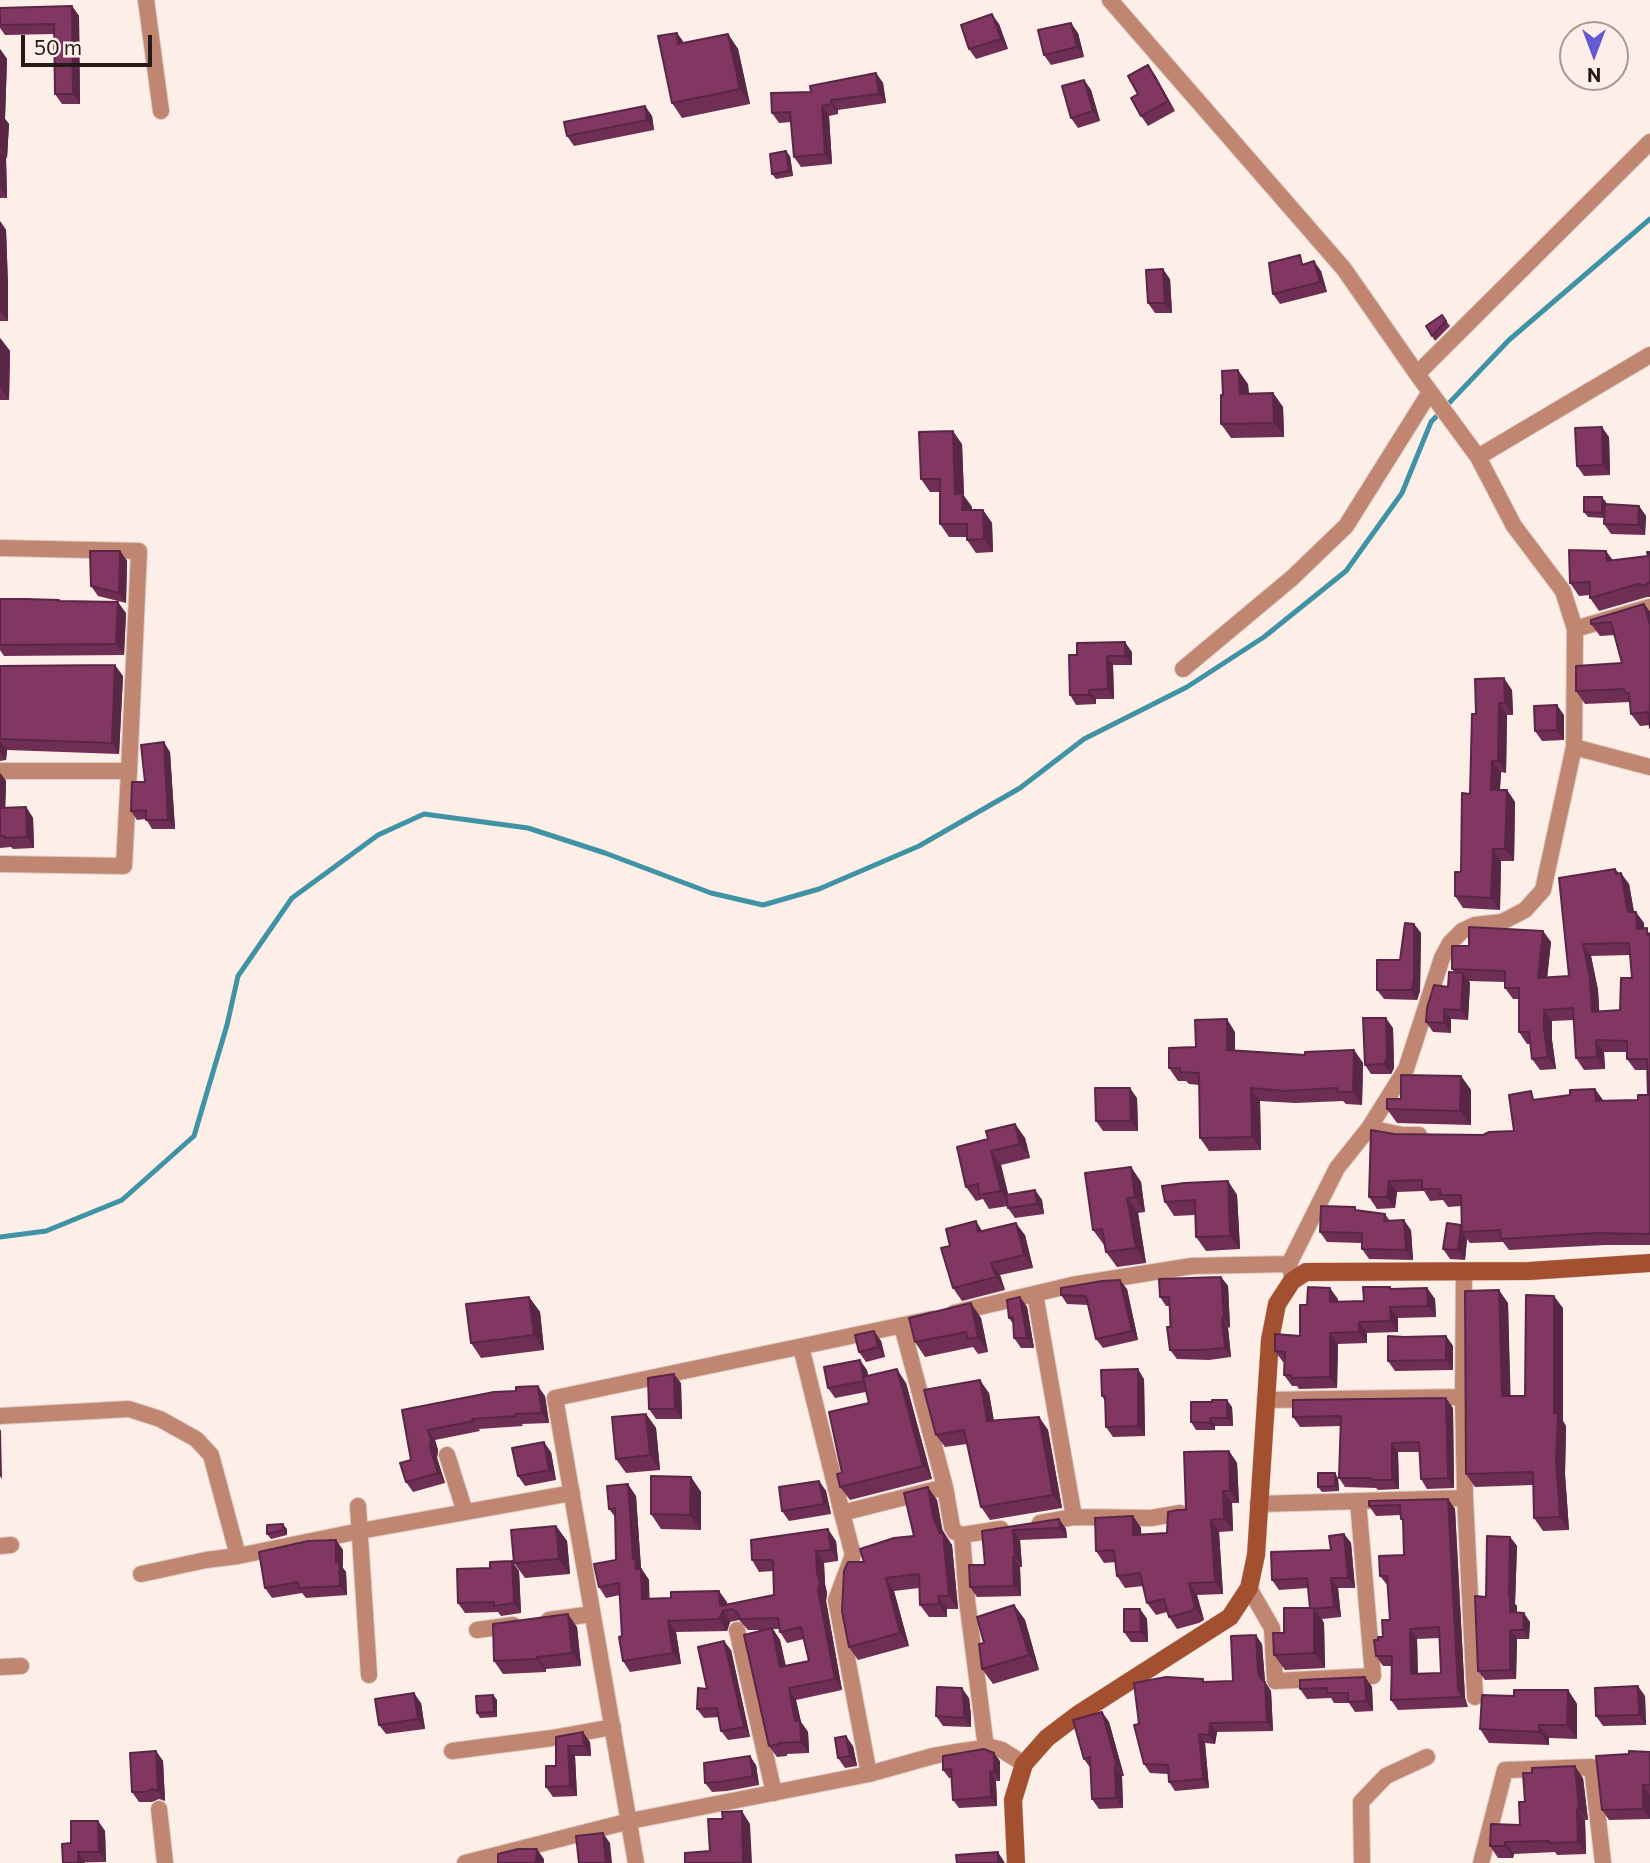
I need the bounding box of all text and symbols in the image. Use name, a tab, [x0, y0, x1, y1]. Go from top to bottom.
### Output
scale bar	[24, 21, 156, 65]
north arrow	[1559, 21, 1629, 91]
text: 50 m	[34, 34, 82, 59]
text: N	[1587, 64, 1601, 87]

